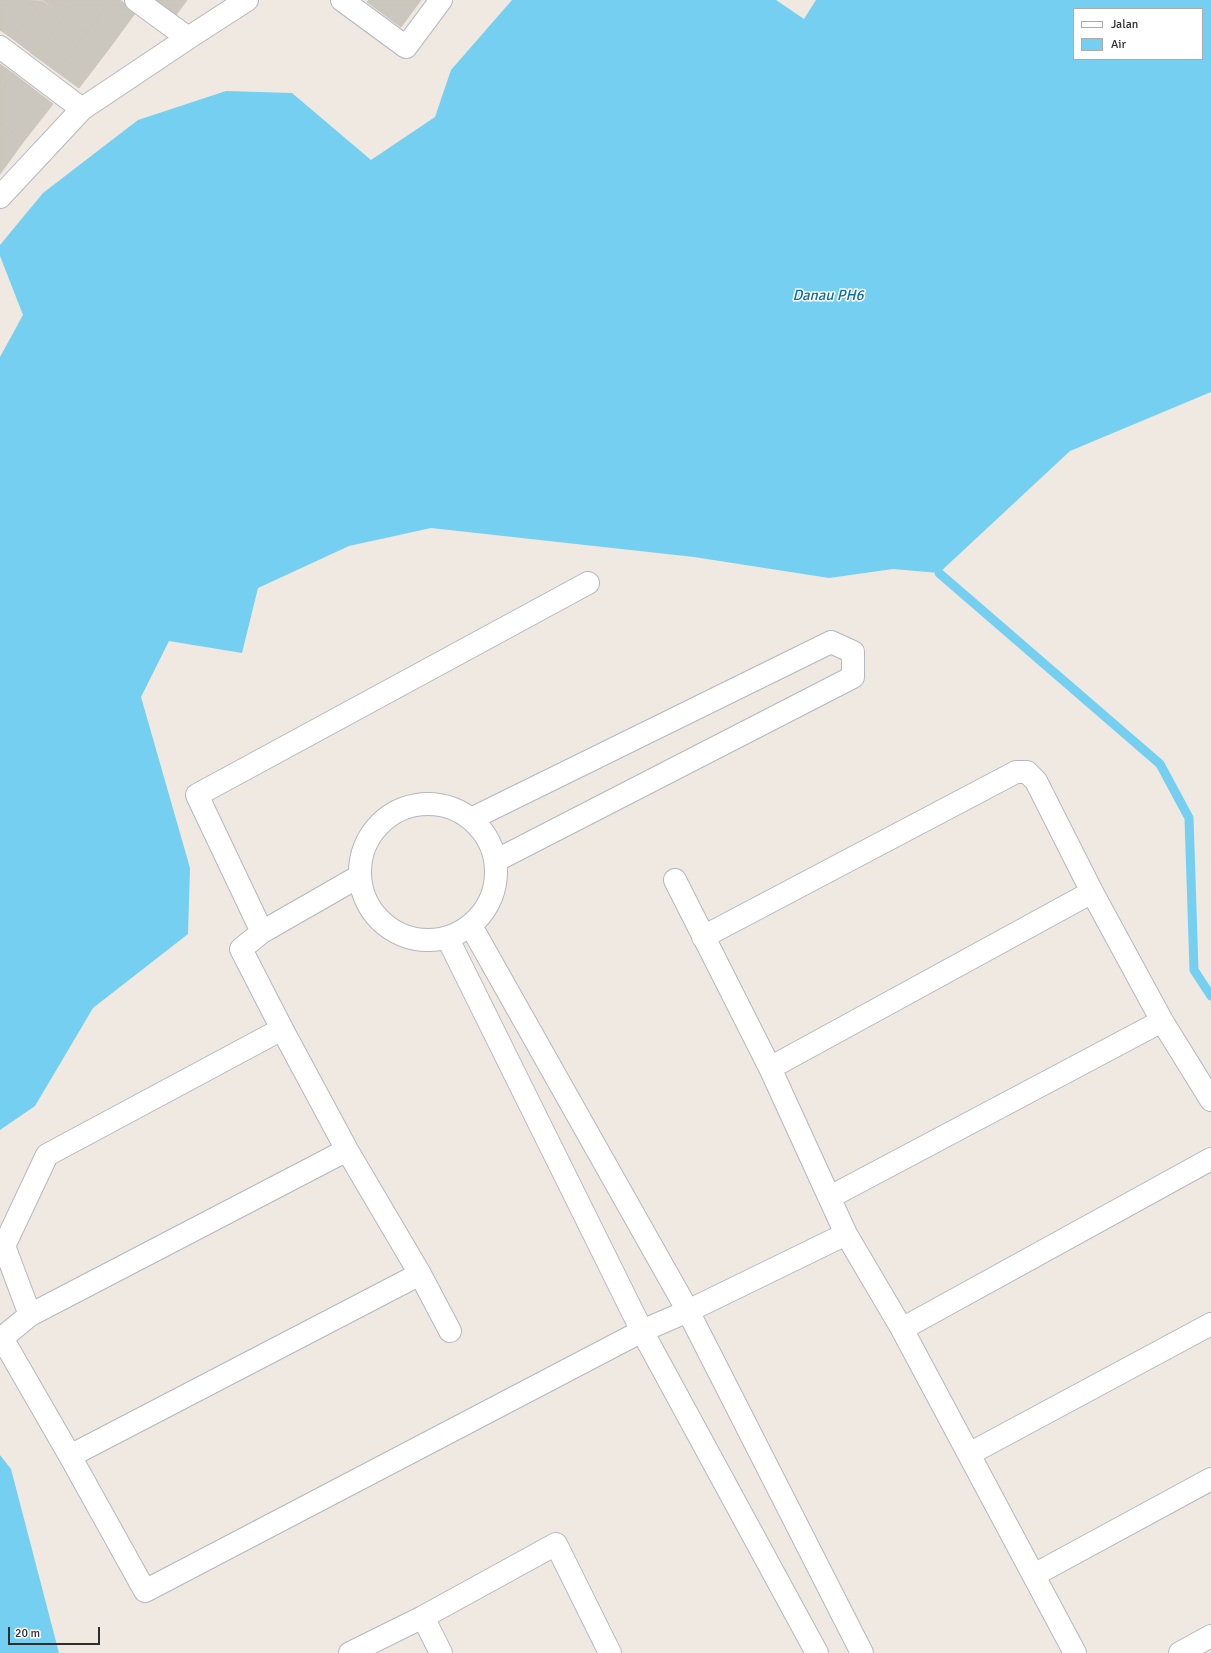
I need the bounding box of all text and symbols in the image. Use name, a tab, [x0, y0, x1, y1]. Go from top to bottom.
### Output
legend	[1073, 8, 1203, 60]
text: Jalan	[1111, 17, 1138, 32]
text: Air	[1111, 37, 1126, 52]
water label: Danau PH6	[792, 287, 864, 305]
scale bar	[10, 1619, 102, 1645]
text: 20 m	[15, 1626, 40, 1641]

